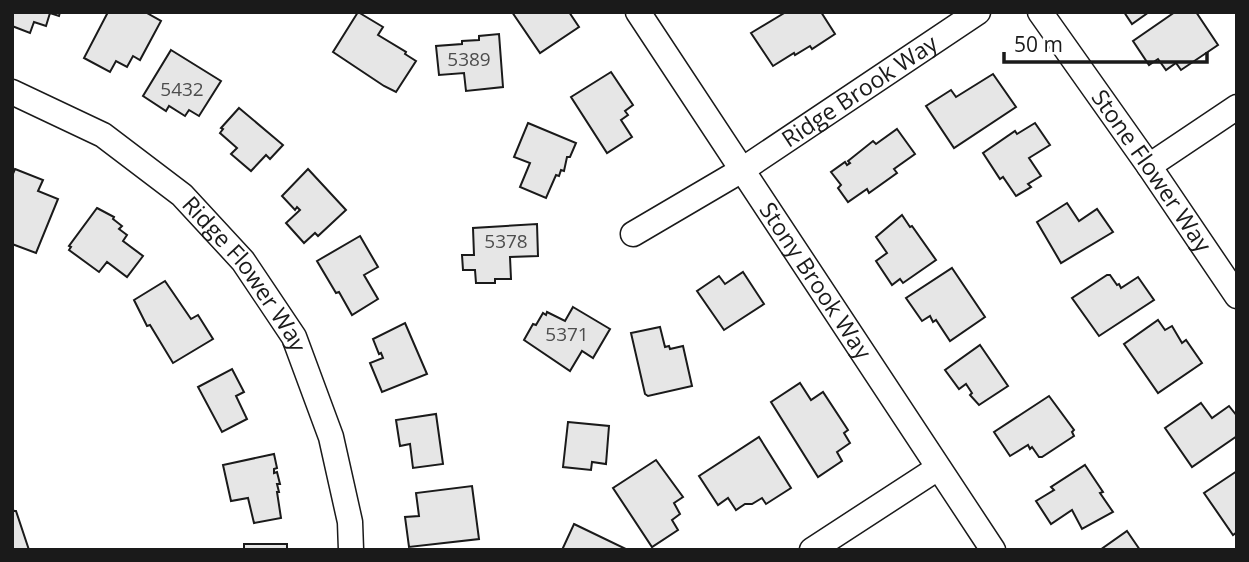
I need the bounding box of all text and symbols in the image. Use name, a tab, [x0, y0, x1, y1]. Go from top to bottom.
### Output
scale bar	[1004, 21, 1207, 65]
street label: Ridge Brook Way	[775, 26, 944, 154]
text: 50 m	[1014, 30, 1063, 58]
house number: 5389	[447, 46, 491, 72]
house number: 5432	[160, 76, 204, 102]
street label: Stone Flower Way	[1085, 83, 1220, 258]
street label: Ridge Flower Way	[176, 188, 315, 356]
street label: Stony Brook Way	[753, 195, 880, 365]
house number: 5378	[484, 228, 528, 254]
house number: 5371	[545, 321, 589, 347]

